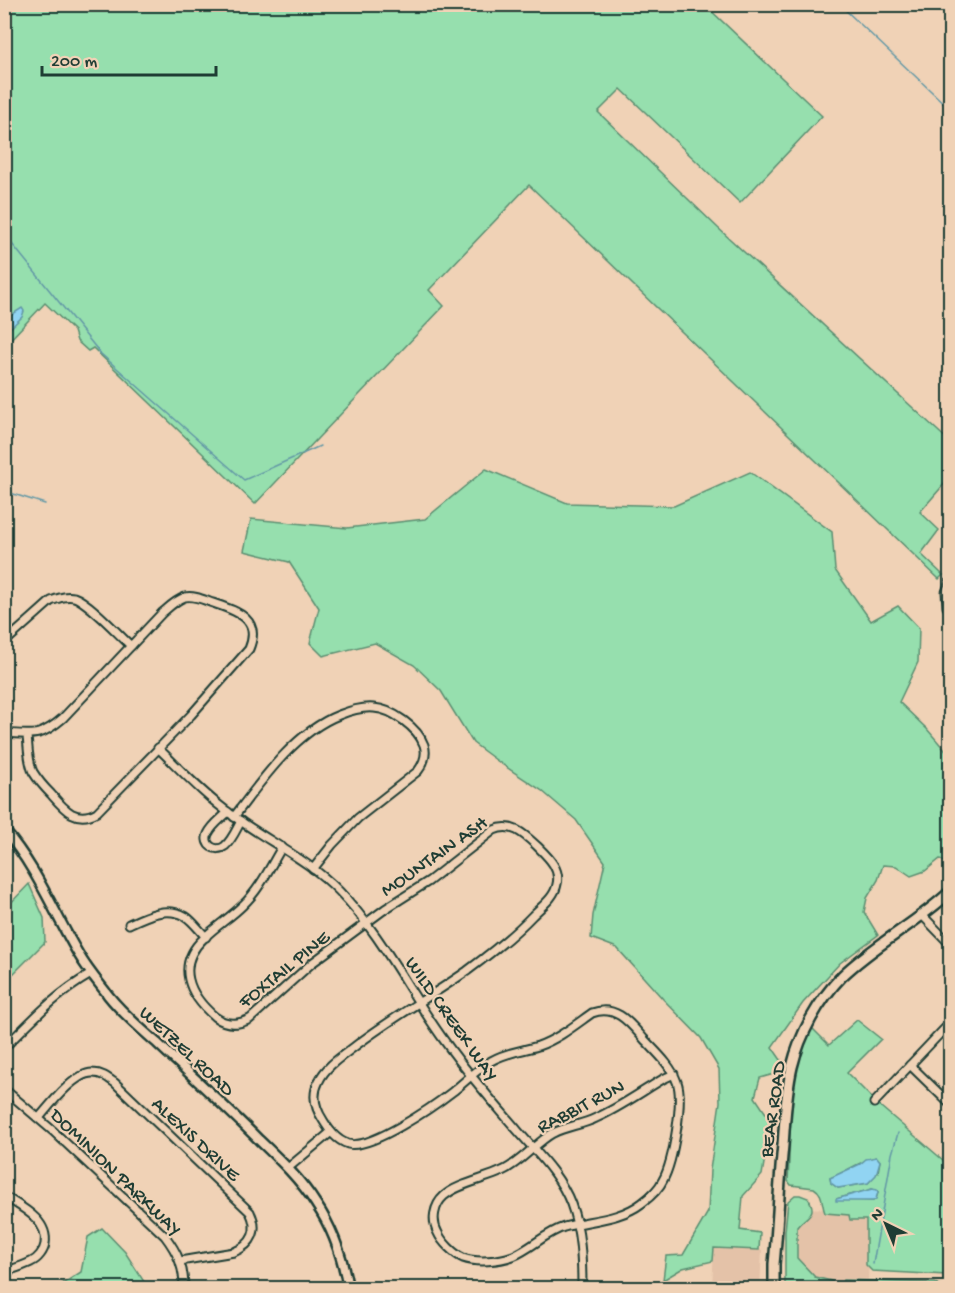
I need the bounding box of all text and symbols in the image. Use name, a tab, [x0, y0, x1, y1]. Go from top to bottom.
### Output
scale bar	[42, 39, 216, 77]
text: 200 m	[51, 52, 98, 73]
street label: MOUNTAIN ASH	[377, 812, 493, 903]
street label: FOXTAIL PINE	[234, 926, 337, 1015]
street label: WILD CREEK WAY	[399, 953, 502, 1087]
street label: WETZEL ROAD	[133, 1003, 239, 1103]
street label: BEAR ROAD	[756, 1059, 793, 1160]
street label: RABBIT RUN	[534, 1076, 629, 1140]
street label: ALEXIS DRIVE	[145, 1094, 245, 1189]
street label: DOMINION PARKWAY	[43, 1103, 185, 1242]
north arrow	[856, 1194, 916, 1254]
text: N	[868, 1205, 889, 1226]

